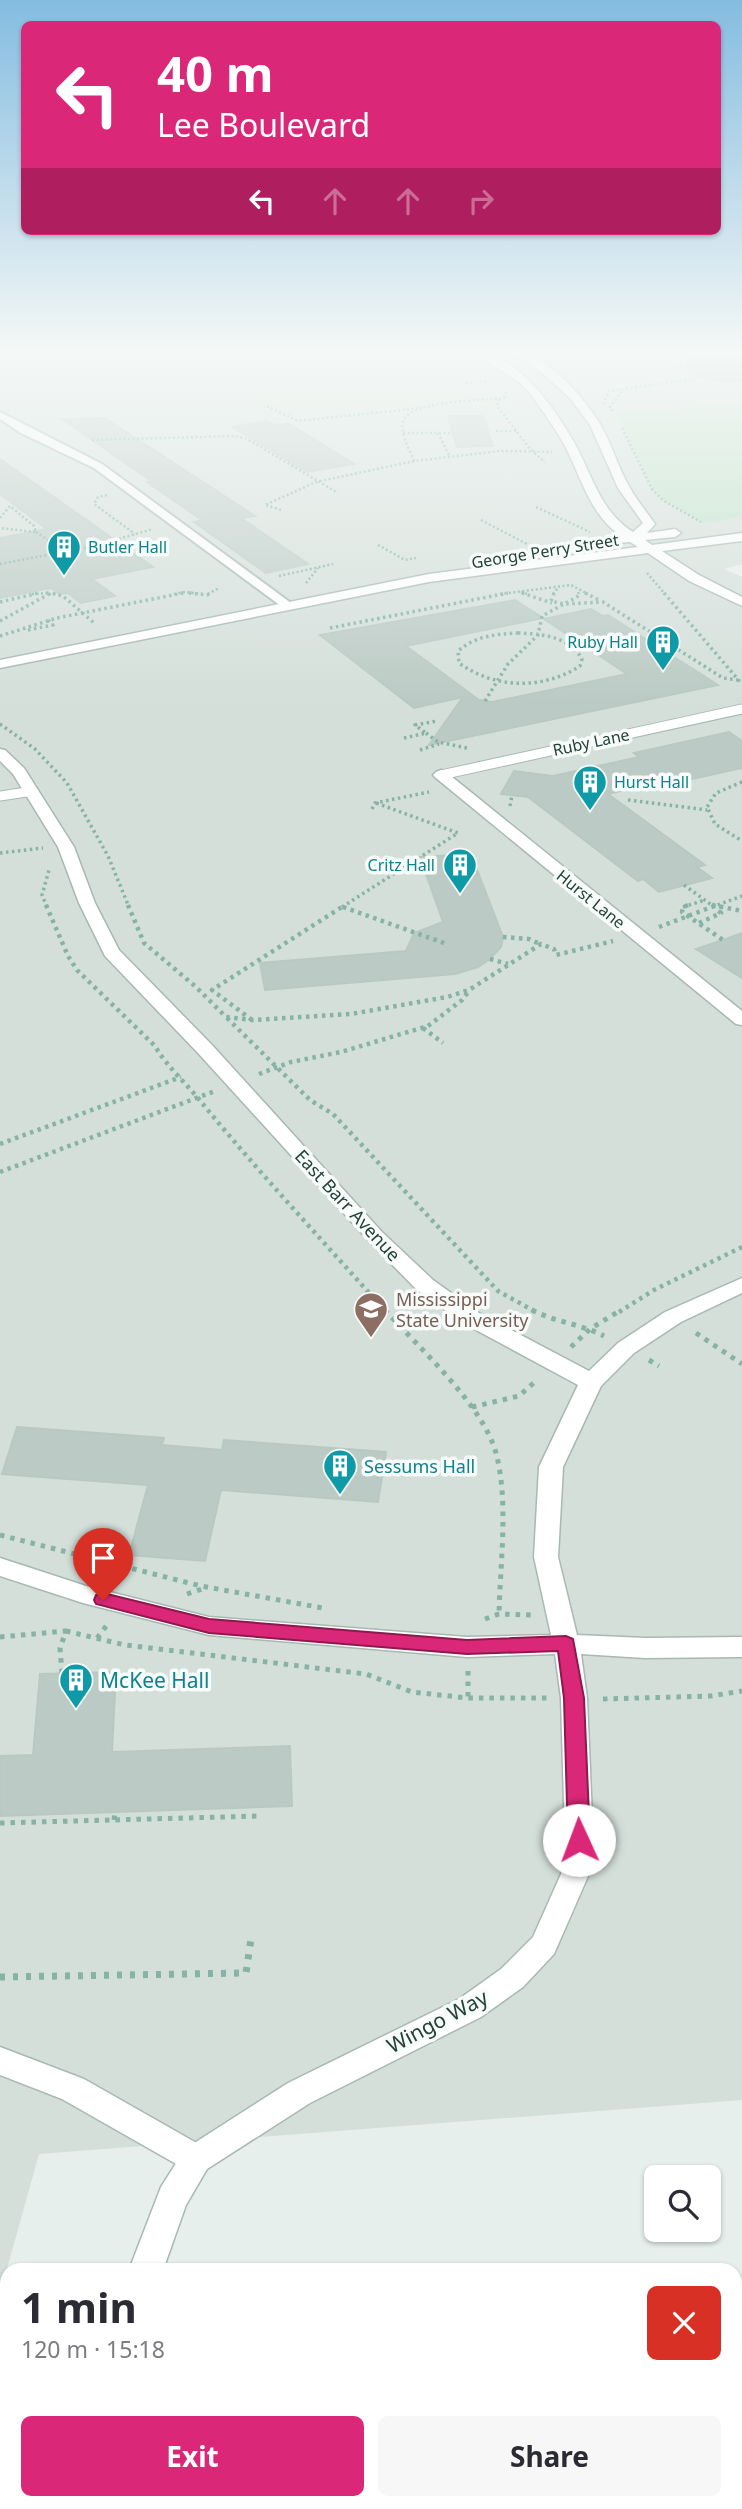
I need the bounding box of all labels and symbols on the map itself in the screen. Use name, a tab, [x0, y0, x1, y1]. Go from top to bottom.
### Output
building icon: Butler Hall	[45, 528, 83, 577]
street label: George Perry Street	[470, 528, 620, 573]
place label: Butler Hall	[88, 536, 167, 558]
building icon: Ruby Hall	[644, 623, 682, 672]
place label: Ruby Hall	[567, 631, 638, 653]
street label: Ruby Lane	[551, 723, 631, 761]
building icon: Hurst Hall	[571, 763, 609, 812]
place label: Hurst Hall	[614, 771, 689, 793]
building icon: Critz Hall	[441, 846, 479, 895]
place label: Critz Hall	[368, 854, 435, 876]
street label: Hurst Lane	[552, 865, 630, 933]
street label: East Barr Avenue	[290, 1144, 406, 1266]
place label: Mississippi State University	[396, 1287, 529, 1332]
school or university icon: Mississippi State University	[352, 1290, 390, 1339]
building icon: Sessums Hall	[321, 1447, 359, 1496]
place label: Sessums Hall	[364, 1454, 475, 1478]
pin	[73, 1528, 133, 1600]
building icon: McKee Hall	[57, 1661, 95, 1710]
place label: McKee Hall	[100, 1666, 209, 1694]
position arrow	[542, 1803, 616, 1877]
street label: Wingo Way	[382, 1983, 493, 2059]

